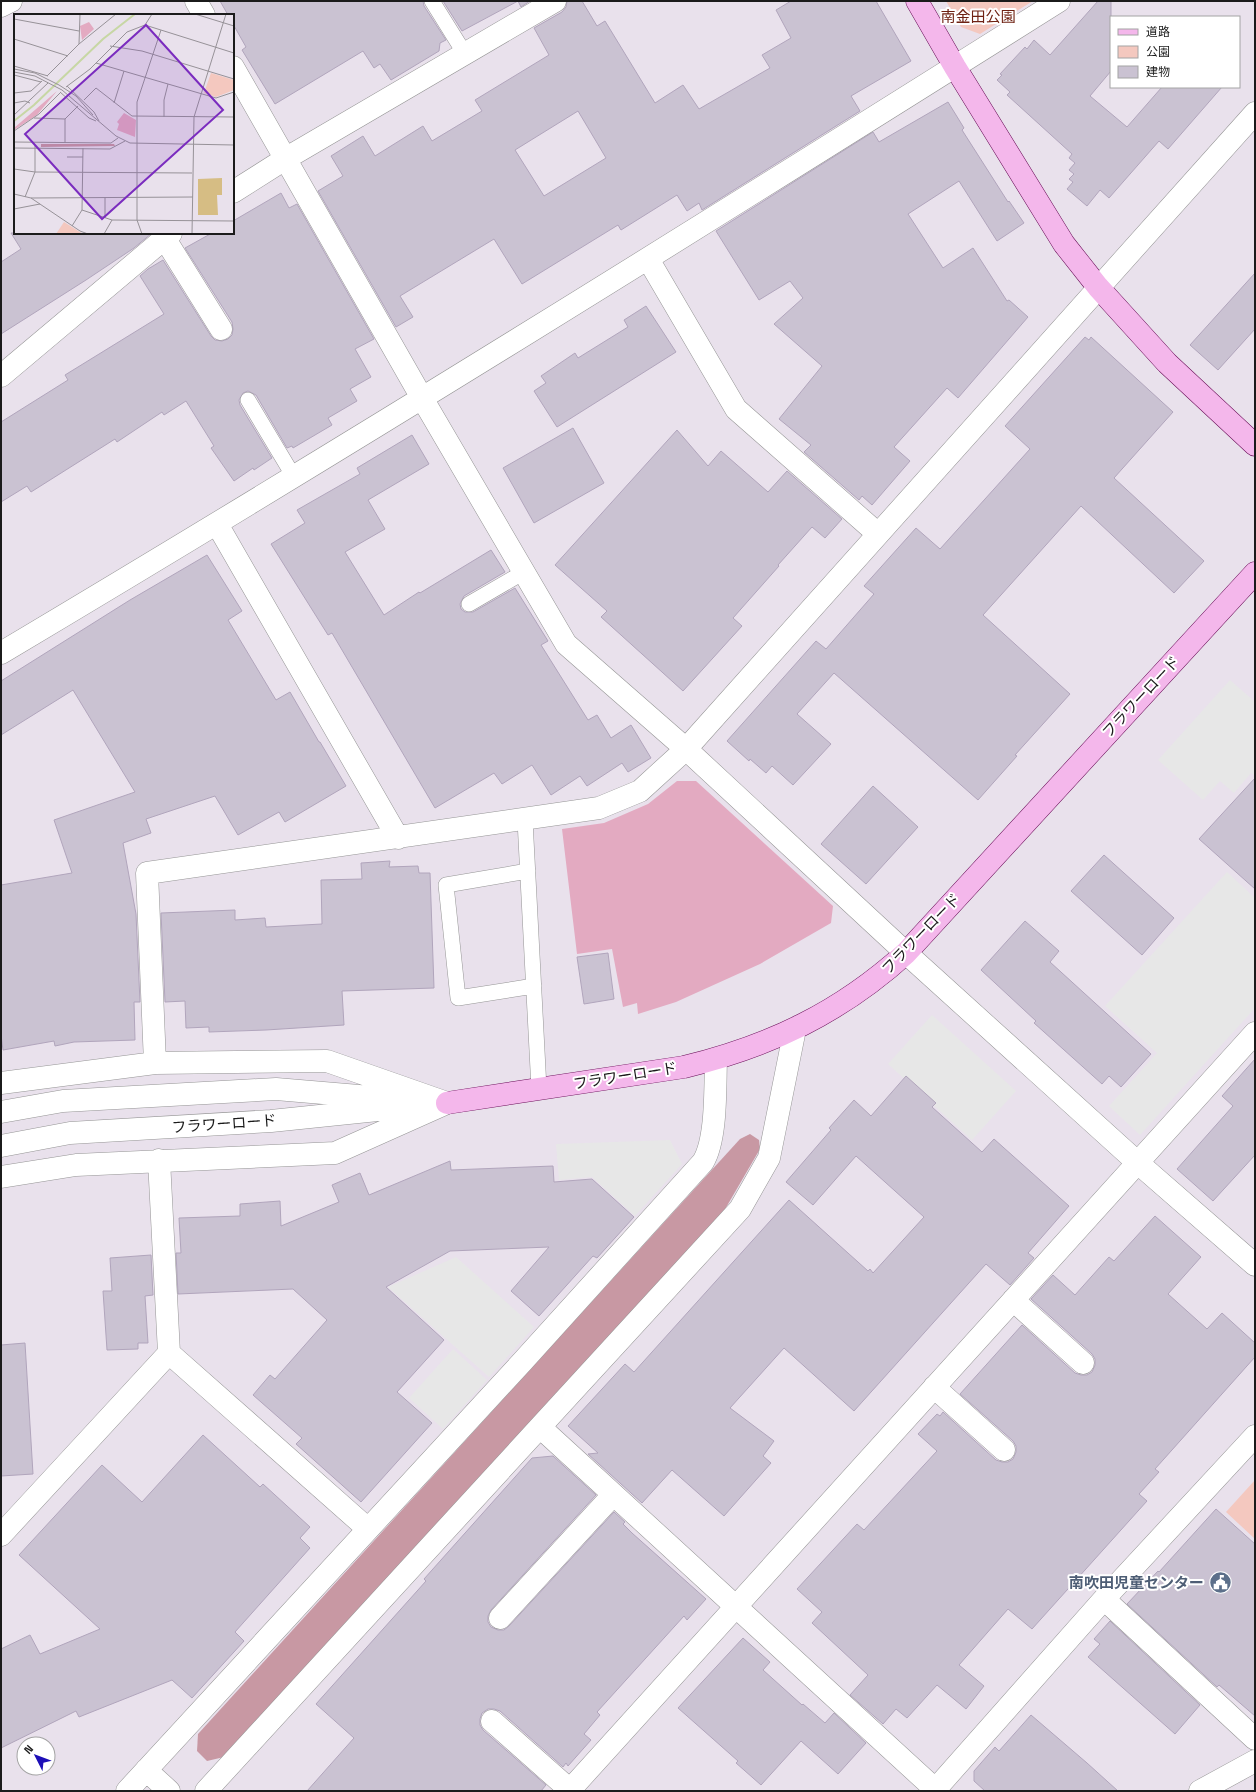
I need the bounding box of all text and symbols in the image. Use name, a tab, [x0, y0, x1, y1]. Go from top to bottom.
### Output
park label: 南金田公園	[940, 7, 1016, 26]
inset map	[14, 14, 234, 234]
legend	[1110, 16, 1240, 88]
text: 道路	[1146, 24, 1170, 40]
text: 公園	[1146, 44, 1170, 60]
text: 建物	[1146, 64, 1170, 80]
street label: フラワーロード	[1098, 652, 1183, 742]
street label: フラワーロード	[877, 889, 964, 978]
street label: フラワーロード	[572, 1058, 678, 1093]
street label: フラワーロード	[171, 1110, 277, 1137]
public building icon: 南吹田児童センター	[1207, 1570, 1233, 1596]
place label: 南吹田児童センター	[1069, 1573, 1204, 1592]
north arrow	[16, 1736, 56, 1776]
text: N	[21, 1742, 36, 1757]

